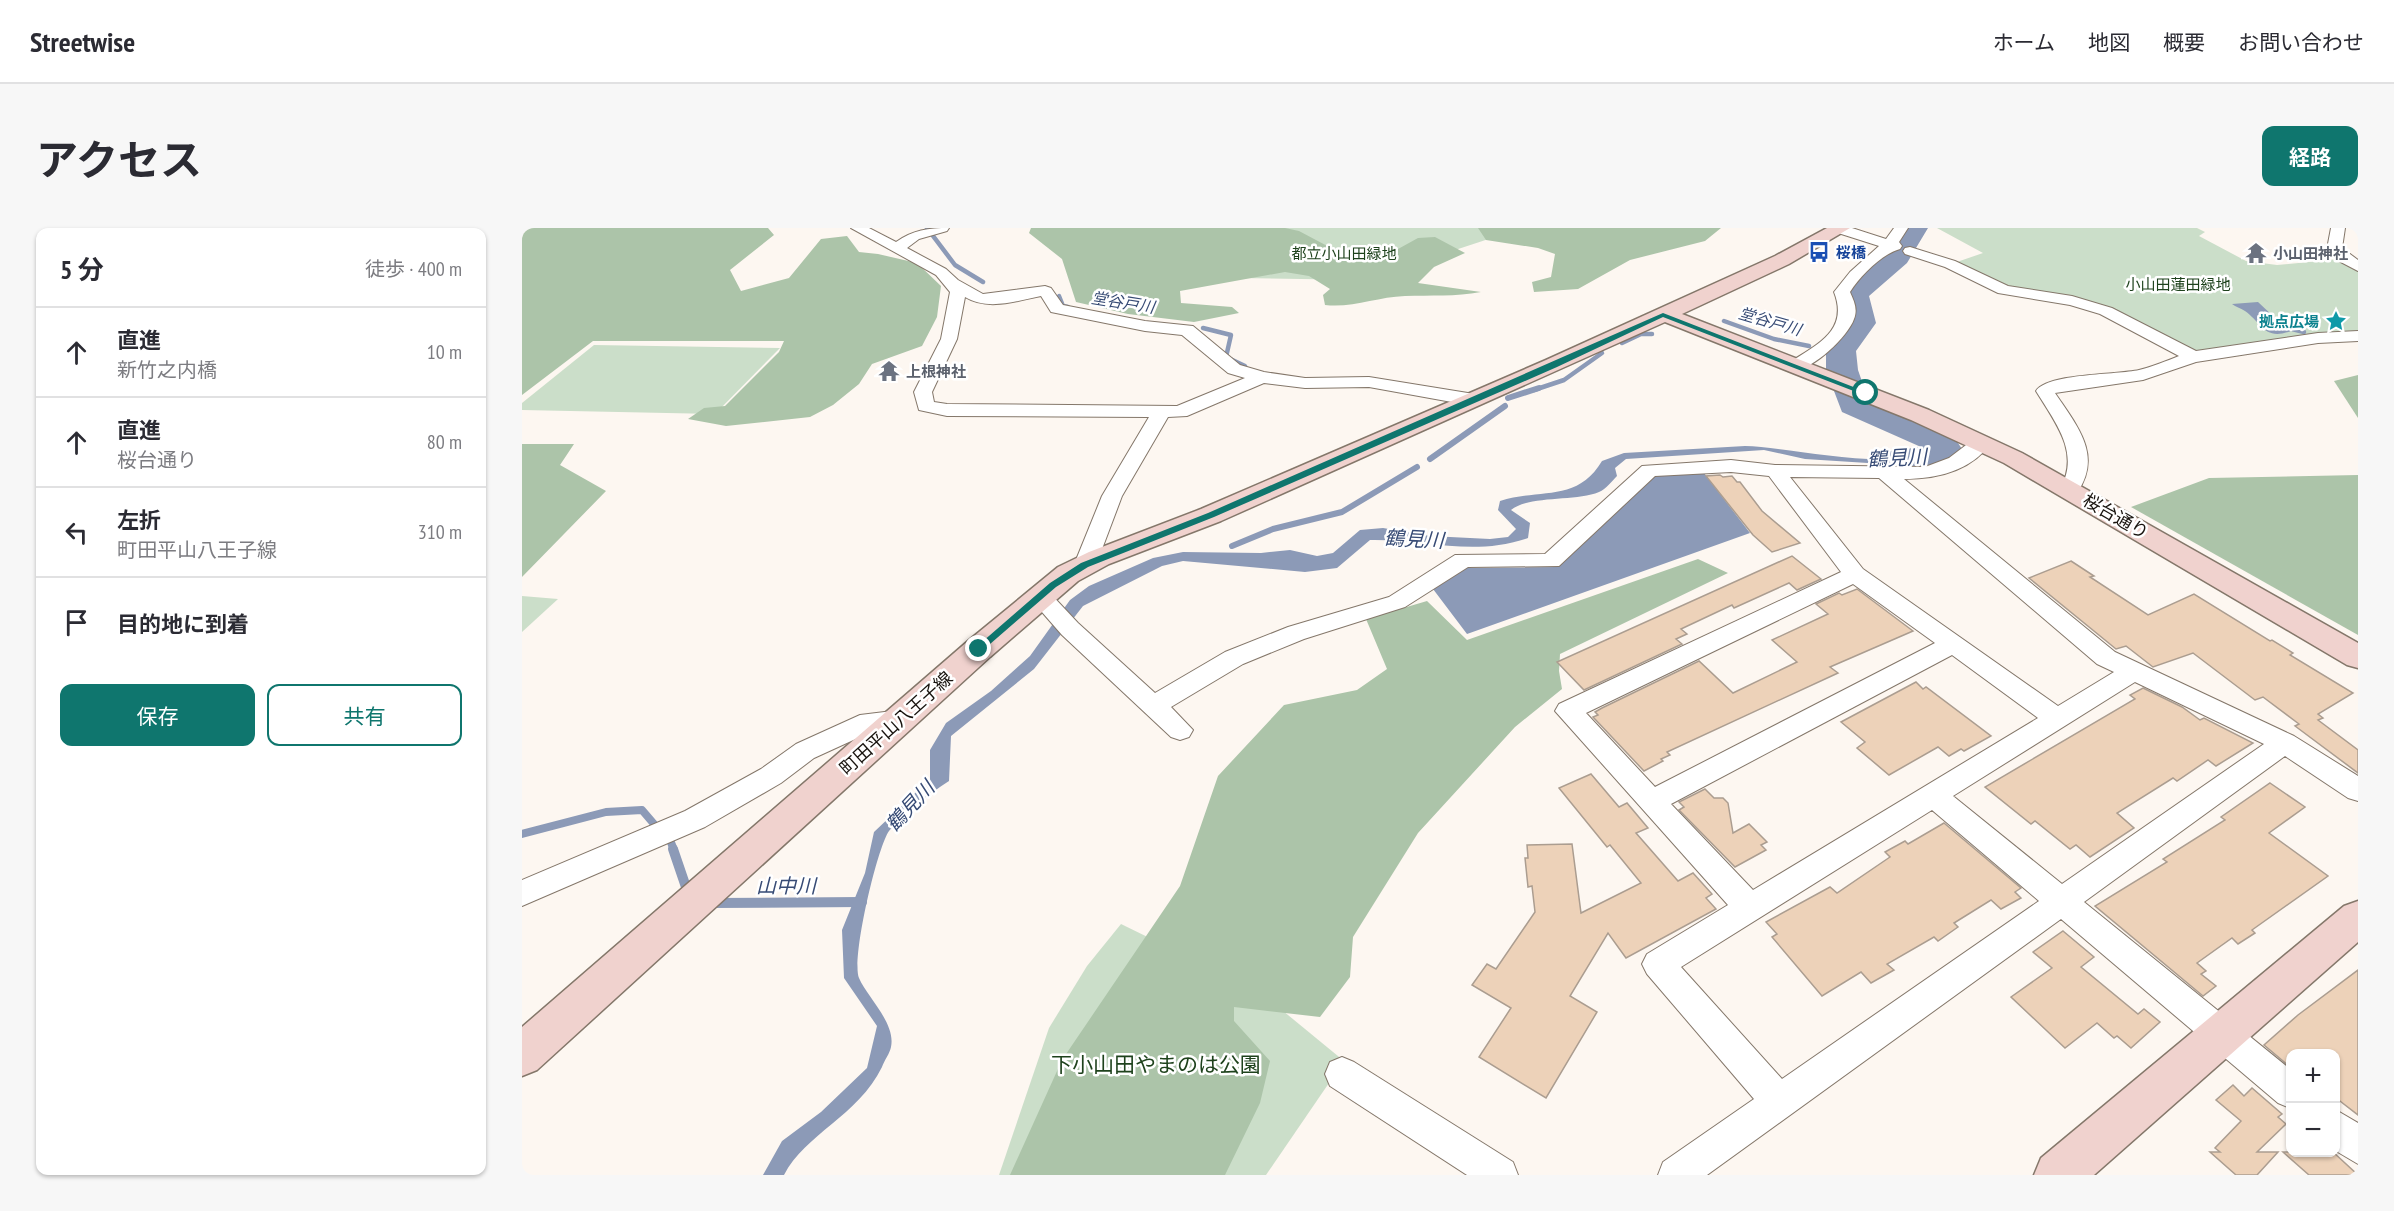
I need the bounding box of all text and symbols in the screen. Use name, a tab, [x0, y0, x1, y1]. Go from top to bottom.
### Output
text: Streetwise	[30, 23, 135, 60]
text: ホーム	[1993, 29, 2055, 56]
text: 地図	[2088, 29, 2130, 56]
text: 概要	[2163, 29, 2205, 56]
text: お問い合わせ	[2238, 29, 2364, 56]
button: 経路	[2262, 126, 2358, 186]
text: アクセス	[36, 132, 202, 187]
bus stop icon: 桜橋	[1807, 240, 1831, 264]
temple icon: 小山田神社	[2244, 241, 2268, 265]
place label: 桜橋	[1836, 243, 1867, 262]
park label: 都立小山田緑地	[1291, 244, 1397, 263]
place label: 小山田神社	[2273, 244, 2348, 263]
text: 5 分	[60, 253, 104, 286]
text: 徒歩 · 400 m	[365, 256, 462, 282]
park label: 小山田蓮田緑地	[2125, 275, 2231, 294]
water label: 堂谷戸川	[1090, 287, 1158, 317]
water label: 堂谷戸川	[1736, 303, 1805, 340]
place icon: 拠点広場	[2324, 309, 2348, 333]
place label: 拠点広場	[2259, 312, 2319, 331]
text: 直進	[117, 326, 161, 354]
icon: ahead	[60, 336, 93, 369]
text: 10 m	[427, 339, 462, 365]
text: 新竹之内橋	[117, 357, 217, 383]
temple icon: 上根神社	[877, 359, 901, 383]
place label: 上根神社	[906, 362, 966, 381]
route start	[1852, 379, 1878, 405]
text: 直進	[117, 416, 161, 444]
icon: ahead	[60, 426, 93, 459]
text: 80 m	[427, 429, 462, 455]
water label: 鶴見川	[1866, 443, 1930, 473]
text: 桜台通り	[117, 447, 197, 473]
street label: 桜台通り	[2079, 488, 2153, 544]
text: 左折	[117, 506, 161, 534]
icon: left	[60, 516, 93, 549]
text: 310 m	[418, 519, 462, 545]
water label: 鶴見川	[1383, 524, 1447, 554]
text: 町田平山八王子線	[117, 537, 277, 563]
icon: arrive	[60, 606, 93, 639]
text: 目的地に到着	[117, 610, 249, 638]
route end	[965, 635, 991, 661]
street label: 町田平山八王子線	[835, 666, 957, 780]
button: 保存	[60, 684, 255, 746]
button: 共有	[267, 684, 462, 746]
water label: 鶴見川	[880, 774, 941, 837]
water label: 山中川	[756, 873, 818, 899]
map controls	[2286, 1049, 2340, 1157]
button: +	[2286, 1049, 2340, 1103]
park label: 下小山田やまのは公園	[1051, 1051, 1261, 1078]
button: −	[2286, 1103, 2340, 1157]

